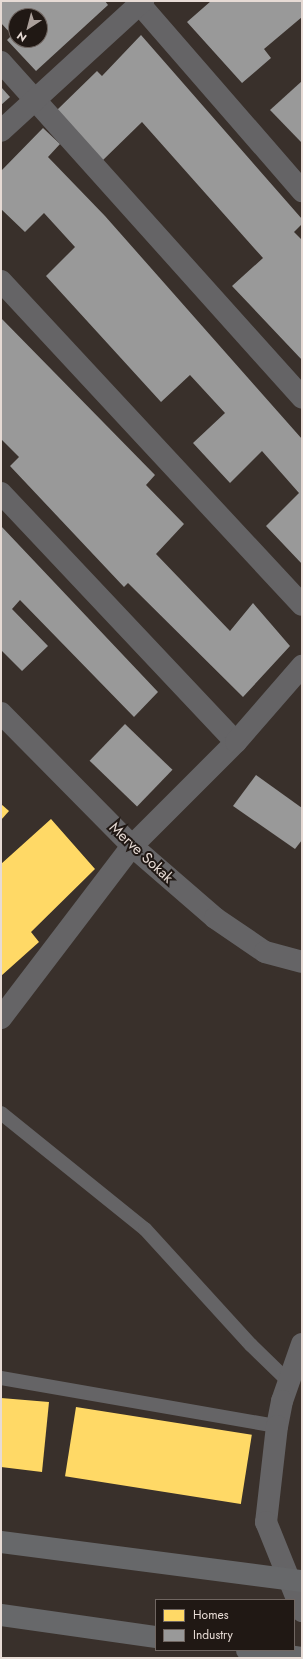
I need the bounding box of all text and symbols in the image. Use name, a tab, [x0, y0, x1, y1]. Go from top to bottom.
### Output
north arrow	[8, 8, 48, 48]
text: N	[13, 28, 30, 46]
street label: Merve Sokak	[105, 819, 177, 887]
legend	[155, 1599, 295, 1651]
text: Homes	[193, 1606, 229, 1624]
text: Industry	[193, 1626, 233, 1644]

